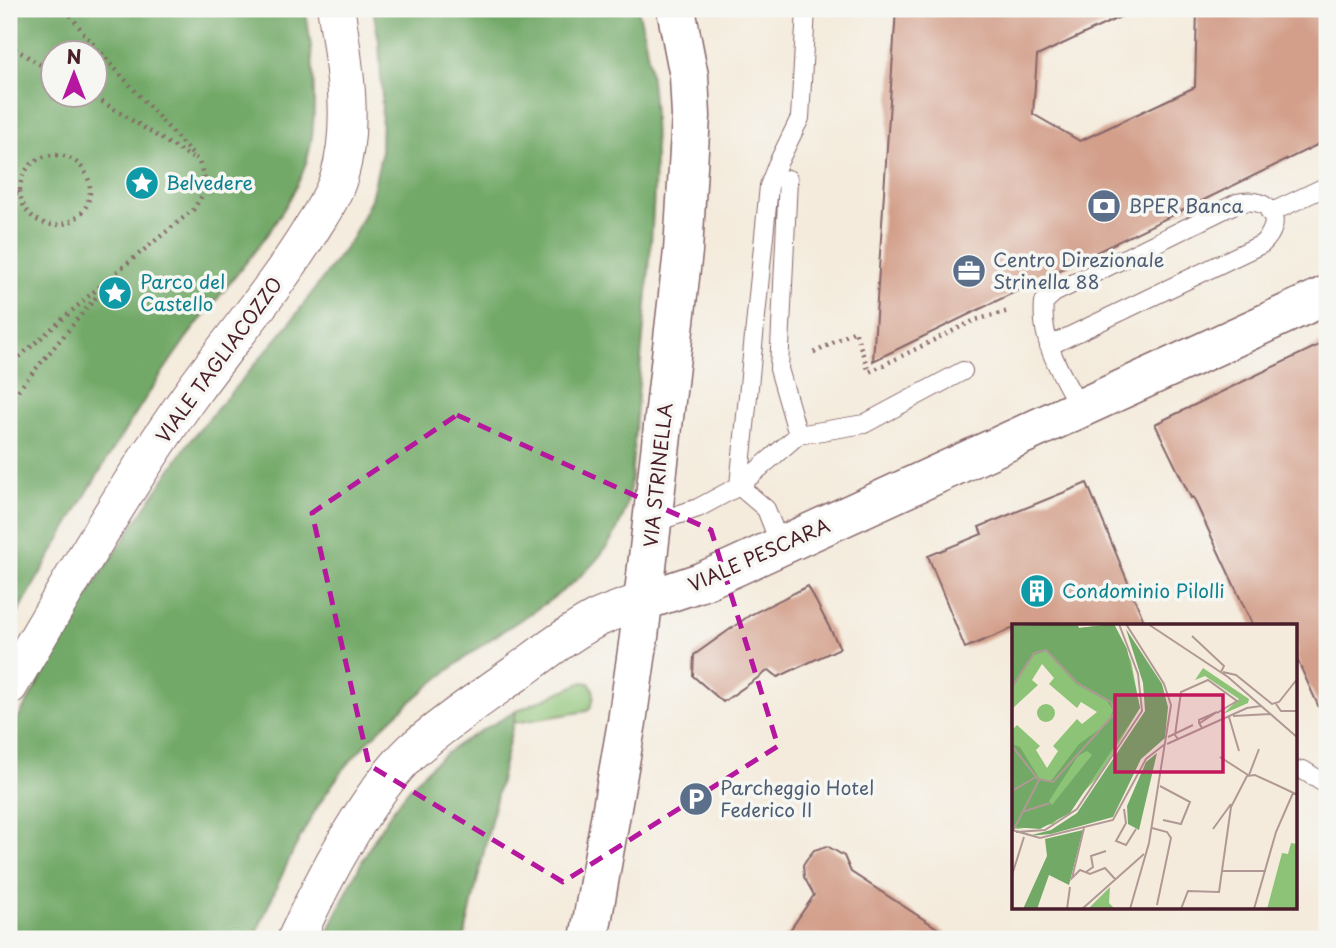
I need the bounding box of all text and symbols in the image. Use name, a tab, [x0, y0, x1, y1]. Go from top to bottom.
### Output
north arrow	[38, 38, 108, 108]
text: N	[66, 42, 82, 70]
place icon: Belvedere	[123, 164, 161, 202]
place label: Belvedere	[166, 168, 253, 196]
bank icon: BPER Banca	[1085, 187, 1123, 225]
place label: BPER Banca	[1128, 191, 1243, 219]
place label: Centro Direzionale Strinella 88	[993, 245, 1164, 295]
office icon: Centro Direzionale Strinella 88	[950, 252, 988, 290]
place label: Parco del Castello	[140, 267, 225, 317]
street label: VIALE TAGLIACOZZO	[148, 271, 288, 448]
place icon: Parco del Castello	[96, 274, 134, 312]
street label: VIA STRINELLA	[635, 401, 679, 549]
street label: VIALE PESCARA	[683, 510, 834, 598]
building icon: Condominio Pilolli	[1018, 572, 1056, 610]
place label: Condominio Pilolli	[1062, 576, 1225, 604]
inset map	[1012, 624, 1298, 909]
place label: Parcheggio Hotel Federico II	[720, 773, 874, 823]
parking icon: Parcheggio Hotel Federico II	[677, 780, 715, 818]

